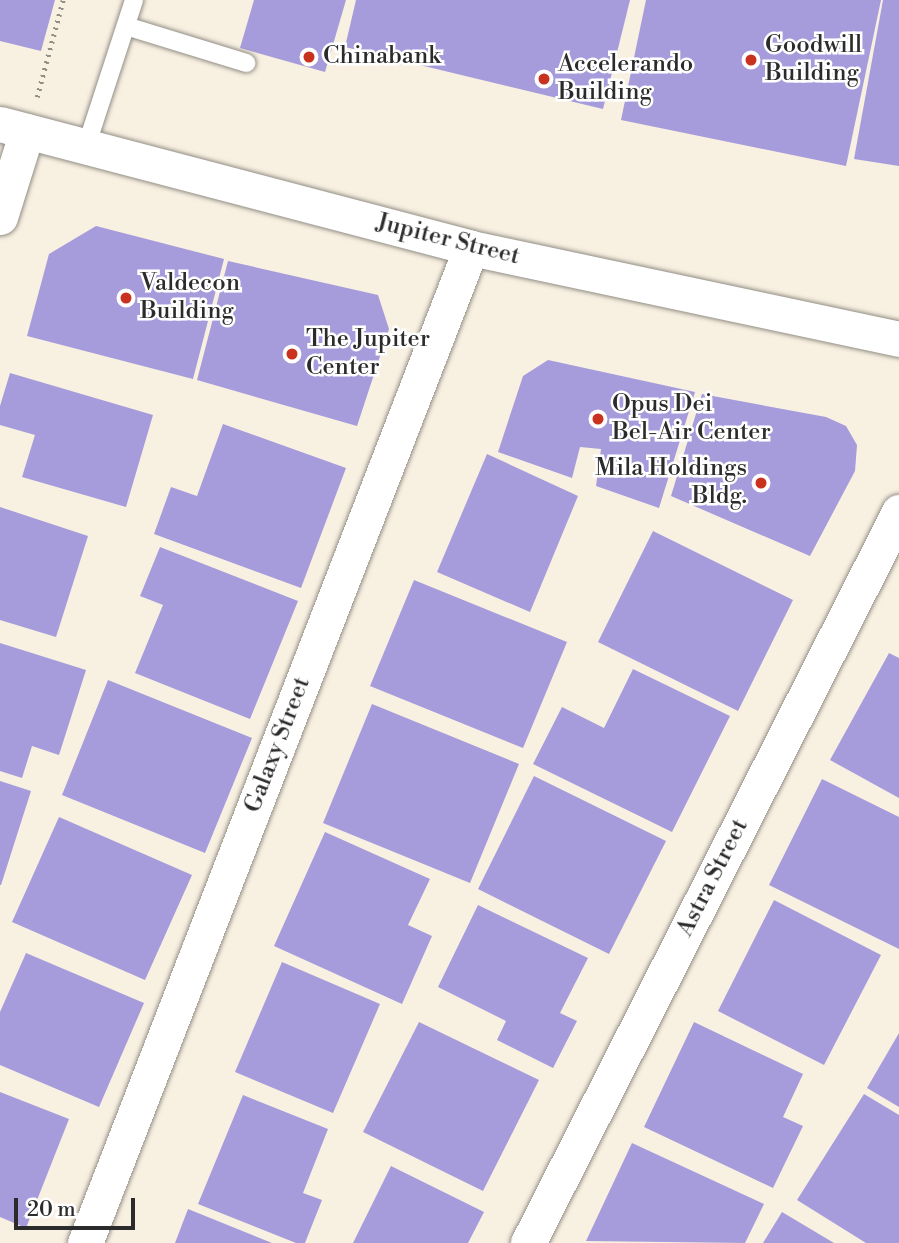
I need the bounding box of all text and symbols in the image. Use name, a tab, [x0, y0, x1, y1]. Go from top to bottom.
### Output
place label: Goodwill Building	[765, 32, 862, 88]
place label: Chinabank	[323, 43, 441, 71]
marker: Chinabank	[301, 49, 317, 65]
place label: Accelerando Building	[558, 51, 693, 107]
marker: Goodwill Building	[743, 52, 759, 68]
marker: Accelerando Building	[536, 71, 552, 87]
street label: Jupiter Street	[374, 208, 522, 272]
place label: Valdecon Building	[140, 270, 240, 326]
marker: Valdecon Building	[118, 290, 134, 306]
place label: The Jupiter Center	[306, 326, 430, 382]
marker: The Jupiter Center	[284, 346, 300, 362]
place label: Opus Dei Bel-Air Center	[612, 391, 771, 447]
marker: Opus Dei Bel-Air Center	[590, 411, 606, 427]
place label: Mila Holdings Bldg.	[595, 455, 747, 511]
marker: Mila Holdings Bldg.	[753, 475, 769, 491]
street label: Galaxy Street	[239, 673, 317, 817]
street label: Astra Street	[671, 814, 755, 942]
scale bar	[18, 1184, 138, 1228]
text: 20 m	[27, 1197, 76, 1223]

